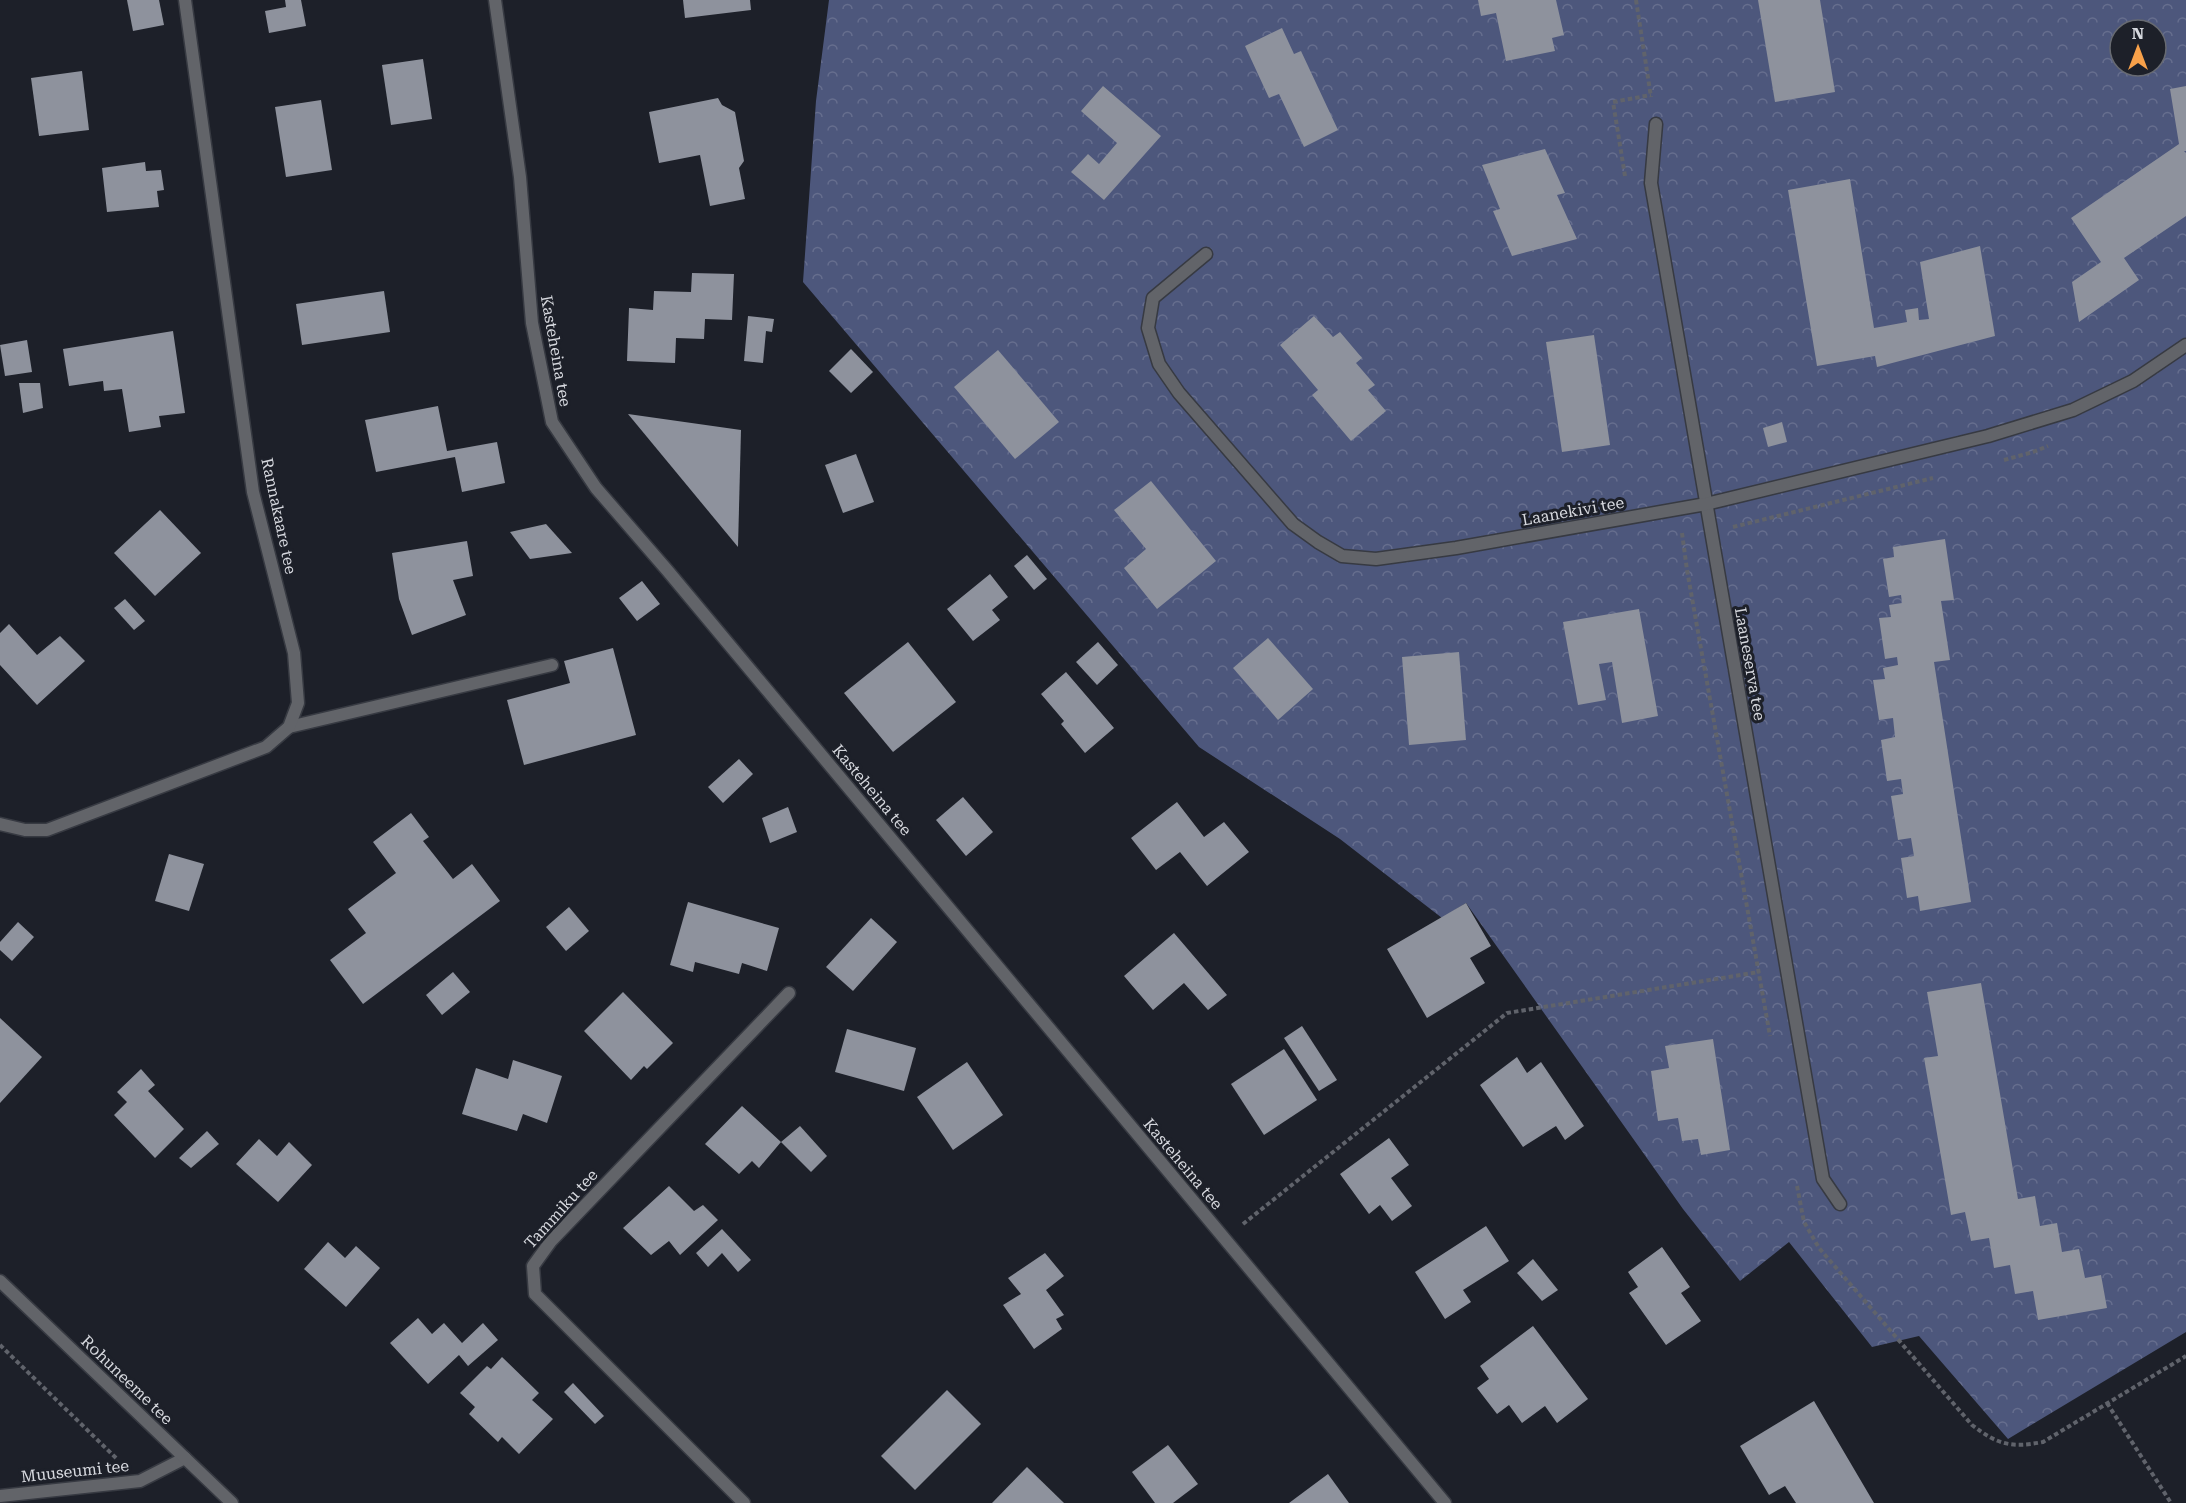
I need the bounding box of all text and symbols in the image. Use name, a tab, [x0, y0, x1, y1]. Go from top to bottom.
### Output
north arrow	[2108, 18, 2168, 78]
text: N	[2132, 24, 2144, 43]
street label: Kasteheina tee	[537, 294, 575, 408]
street label: Rannakaare tee	[257, 456, 301, 576]
street label: Laanekivi tee	[1520, 493, 1626, 529]
street label: Laaneserva tee	[1731, 606, 1769, 722]
street label: Kasteheina tee	[828, 741, 916, 839]
street label: Kasteheina tee	[1139, 1115, 1227, 1213]
street label: Tammiku tee	[520, 1165, 602, 1253]
street label: Rohuneeme tee	[77, 1332, 177, 1429]
street label: Muuseumi tee	[20, 1456, 130, 1486]

